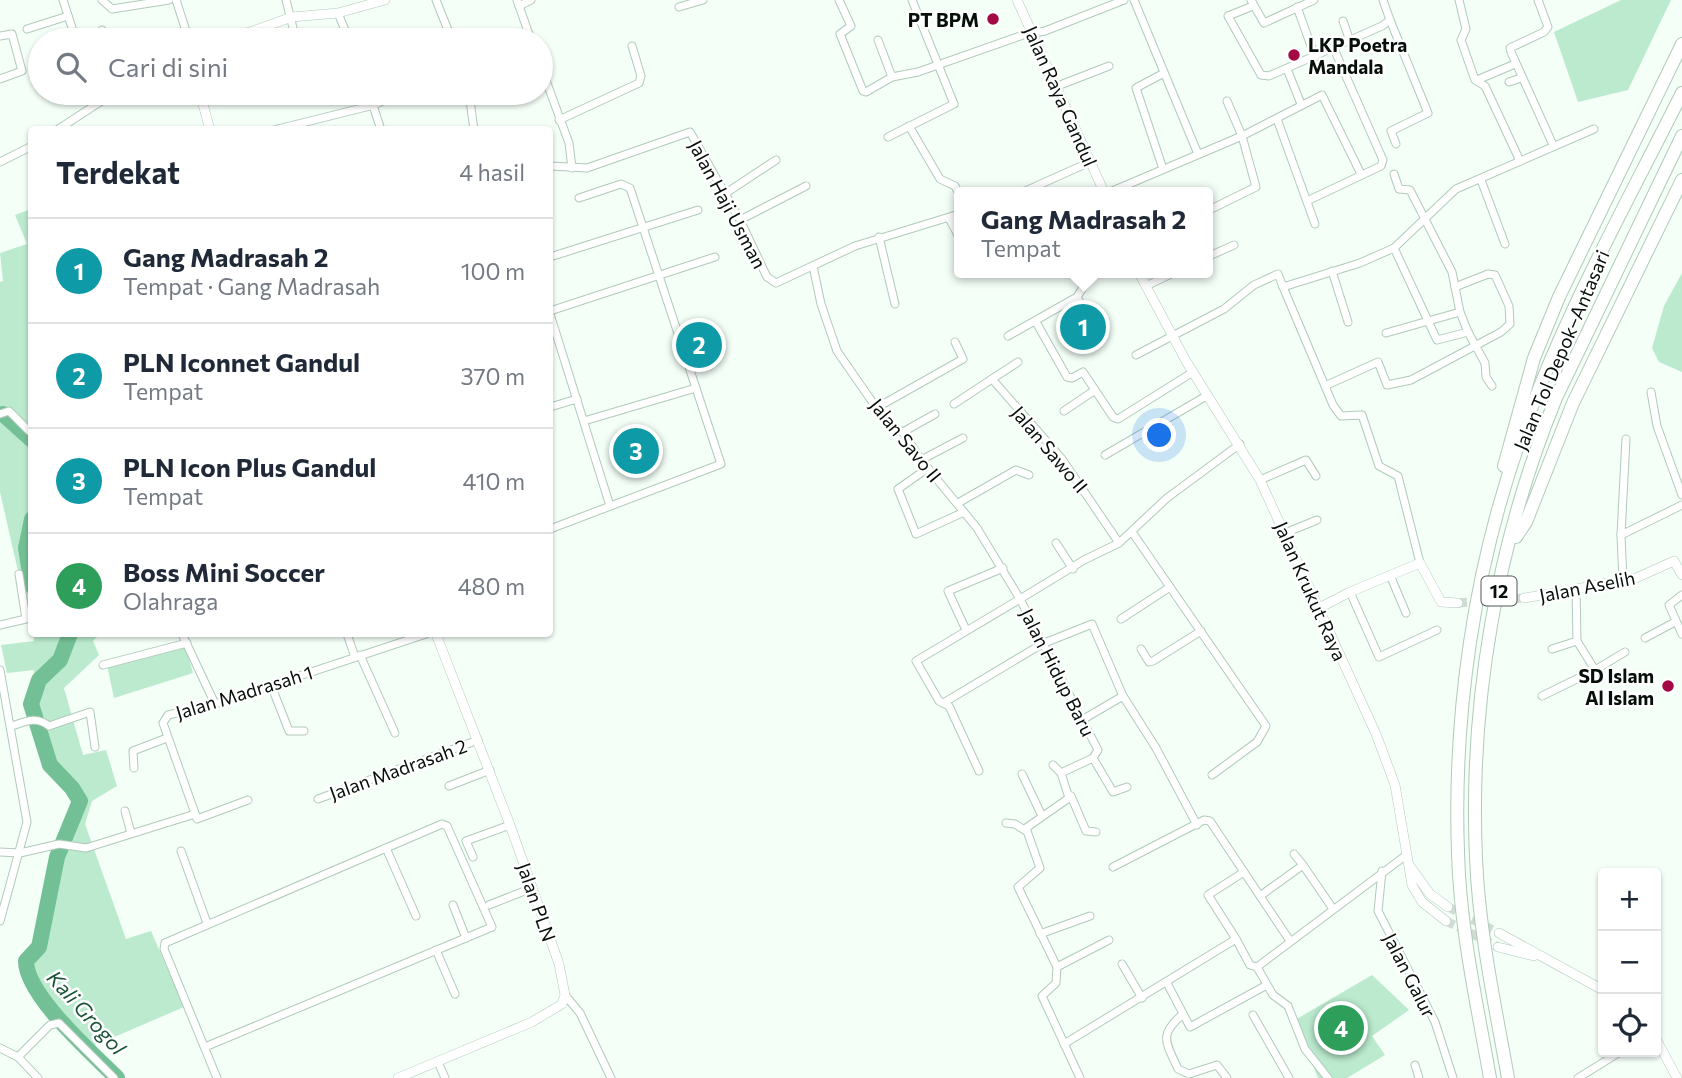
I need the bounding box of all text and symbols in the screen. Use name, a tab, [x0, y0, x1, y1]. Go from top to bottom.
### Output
place label: PT BPM	[908, 8, 979, 31]
marker: PT BPM	[985, 11, 1001, 27]
street label: Jalan Raya Gandul	[1020, 22, 1102, 170]
search box	[28, 28, 553, 105]
place label: LKP Poetra Mandala	[1308, 33, 1407, 78]
marker: LKP Poetra Mandala	[1286, 47, 1302, 63]
icon: search	[52, 48, 90, 86]
text: Cari di sini	[108, 51, 228, 82]
street label: Jalan Haji Usman	[684, 136, 772, 272]
text: Terdekat	[56, 153, 180, 190]
text: 4 hasil	[459, 158, 525, 186]
popup	[954, 187, 1213, 278]
text: Gang Madrasah 2	[981, 203, 1186, 234]
text: Tempat	[981, 234, 1061, 262]
text: Gang Madrasah 2	[123, 241, 328, 272]
street label: Jalan Tol Depok–Antasari	[1508, 246, 1614, 454]
text: 1	[74, 257, 84, 285]
text: 100 m	[461, 257, 525, 285]
text: Tempat · Gang Madrasah	[123, 272, 380, 300]
pin: 1	[1060, 301, 1106, 353]
pin: 2	[676, 319, 722, 371]
text: PLN Iconnet Gandul	[123, 346, 360, 377]
text: 2	[72, 362, 86, 390]
text: 370 m	[460, 362, 525, 390]
text: Tempat	[123, 377, 203, 405]
street label: Jalan Savo II	[865, 394, 947, 486]
street label: Jalan Sawo II	[1007, 401, 1093, 497]
your location	[1142, 418, 1176, 452]
pin: 3	[613, 425, 659, 477]
text: PLN Icon Plus Gandul	[123, 451, 376, 482]
text: 3	[72, 467, 86, 495]
text: 410 m	[463, 467, 525, 495]
text: Tempat	[123, 482, 203, 510]
street label: Jalan Krukut Raya	[1270, 518, 1352, 664]
text: Boss Mini Soccer	[123, 556, 325, 587]
street label: Jalan Aselih	[1537, 565, 1637, 607]
text: 4	[72, 572, 86, 600]
text: 480 m	[458, 572, 525, 600]
road number: 12	[1482, 576, 1516, 606]
text: Olahraga	[123, 587, 218, 615]
street label: Jalan Hidup Baru	[1016, 604, 1100, 740]
street label: Jalan Madrasah 1	[173, 660, 315, 724]
place label: SD Islam Al Islam	[1578, 664, 1654, 709]
marker: SD Islam Al Islam	[1660, 678, 1676, 694]
street label: Jalan Madrasah 2	[326, 733, 470, 805]
street label: Jalan PLN	[513, 860, 561, 944]
map controls	[1598, 868, 1661, 1057]
button: +	[1598, 868, 1661, 931]
street label: Jalan Galur	[1379, 929, 1441, 1021]
button: −	[1598, 931, 1661, 994]
water label: Kali Grogol	[43, 965, 132, 1060]
button: locate	[1598, 994, 1661, 1057]
pin: 4	[1318, 1002, 1364, 1054]

